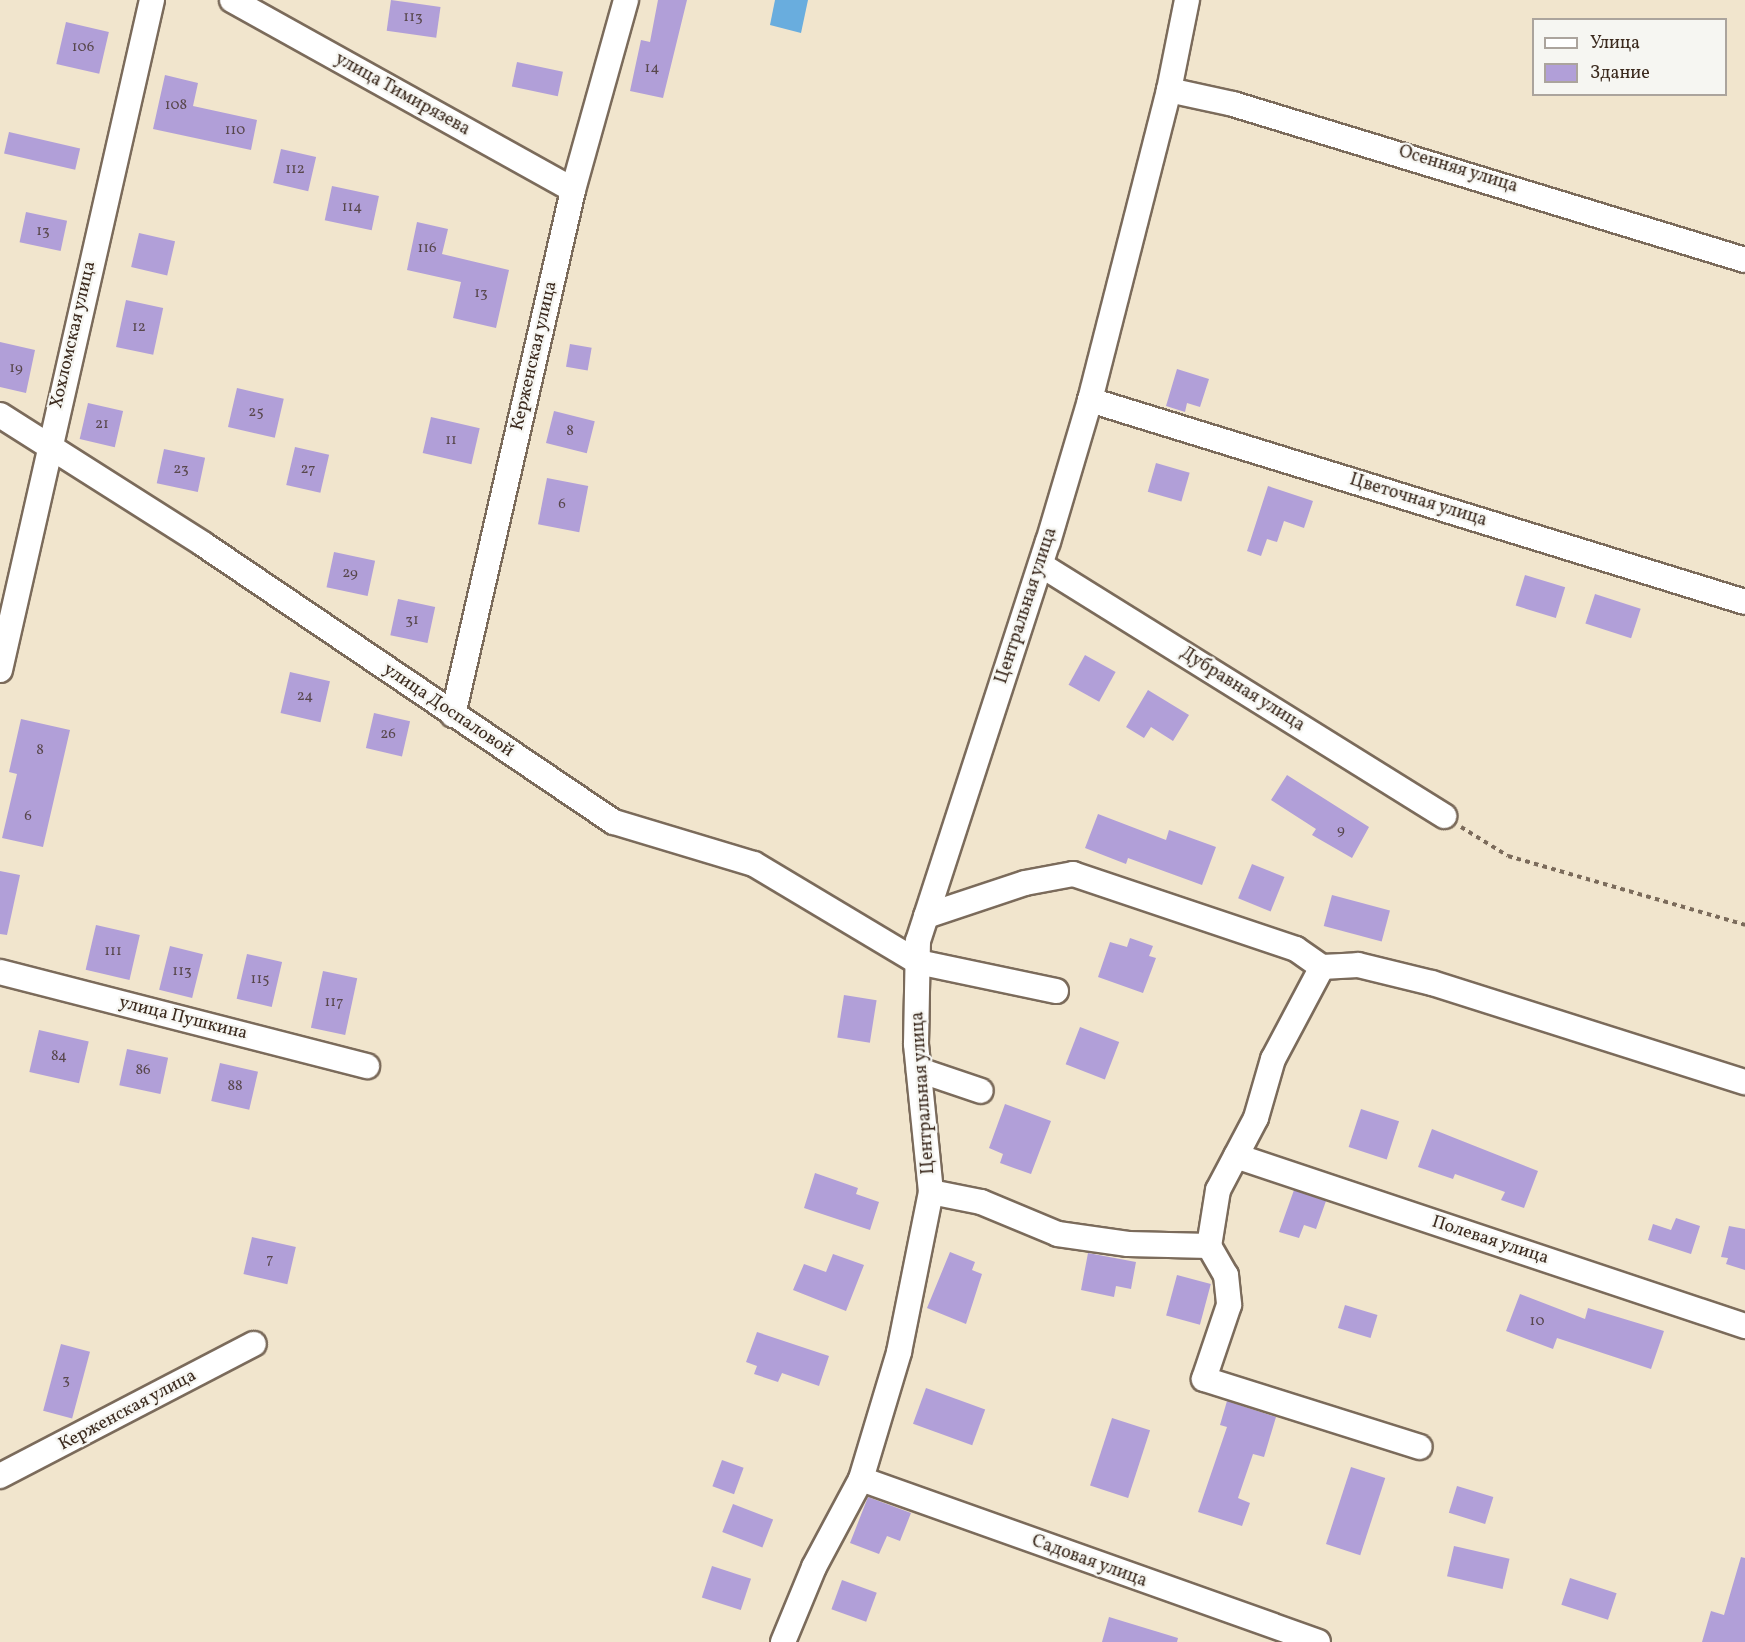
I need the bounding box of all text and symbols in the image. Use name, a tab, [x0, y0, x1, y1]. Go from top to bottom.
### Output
house number: 113	[403, 9, 423, 27]
legend	[1532, 18, 1727, 96]
text: Улица	[1590, 31, 1640, 56]
house number: 106	[72, 39, 94, 57]
street label: улица Тимирязева	[330, 49, 474, 141]
house number: 14	[645, 60, 659, 78]
text: Здание	[1590, 61, 1650, 86]
house number: 108	[165, 97, 187, 115]
house number: 110	[225, 122, 245, 140]
street label: Осенняя улица	[1395, 142, 1521, 198]
house number: 112	[285, 161, 305, 179]
house number: 114	[342, 199, 362, 217]
house number: 13	[36, 223, 50, 241]
house number: 116	[417, 240, 437, 258]
street label: Хохломская улица	[47, 259, 101, 411]
street label: Керженская улица	[507, 279, 563, 433]
house number: 13	[474, 285, 488, 303]
house number: 12	[132, 319, 146, 337]
house number: 19	[9, 360, 23, 378]
house number: 25	[248, 404, 264, 422]
house number: 21	[95, 416, 109, 434]
house number: 8	[566, 423, 574, 441]
house number: 11	[445, 432, 457, 450]
house number: 23	[173, 461, 189, 479]
house number: 27	[301, 461, 315, 479]
street label: Цветочная улица	[1346, 470, 1490, 532]
house number: 6	[558, 496, 566, 514]
street label: Центральная улица	[991, 525, 1063, 687]
house number: 29	[342, 565, 358, 583]
house number: 31	[405, 612, 419, 630]
street label: Дубравная улица	[1176, 643, 1308, 737]
street label: улица Доспаловой	[379, 659, 517, 763]
house number: 24	[297, 688, 313, 706]
house number: 26	[380, 726, 396, 744]
house number: 8	[36, 742, 44, 760]
house number: 6	[24, 808, 32, 826]
house number: 9	[1337, 822, 1345, 840]
house number: 111	[104, 943, 122, 961]
house number: 113	[172, 963, 192, 981]
house number: 115	[251, 971, 269, 989]
street label: улица Пушкина	[116, 993, 250, 1045]
house number: 117	[325, 994, 343, 1012]
street label: Центральная улица	[908, 1011, 940, 1175]
house number: 84	[51, 1048, 67, 1066]
house number: 86	[135, 1062, 151, 1080]
house number: 88	[227, 1078, 243, 1096]
street label: Полевая улица	[1428, 1212, 1552, 1270]
house number: 7	[266, 1251, 274, 1269]
house number: 10	[1530, 1313, 1544, 1331]
street label: Керженская улица	[55, 1366, 201, 1456]
house number: 3	[62, 1372, 70, 1390]
street label: Садовая улица	[1028, 1531, 1150, 1593]

